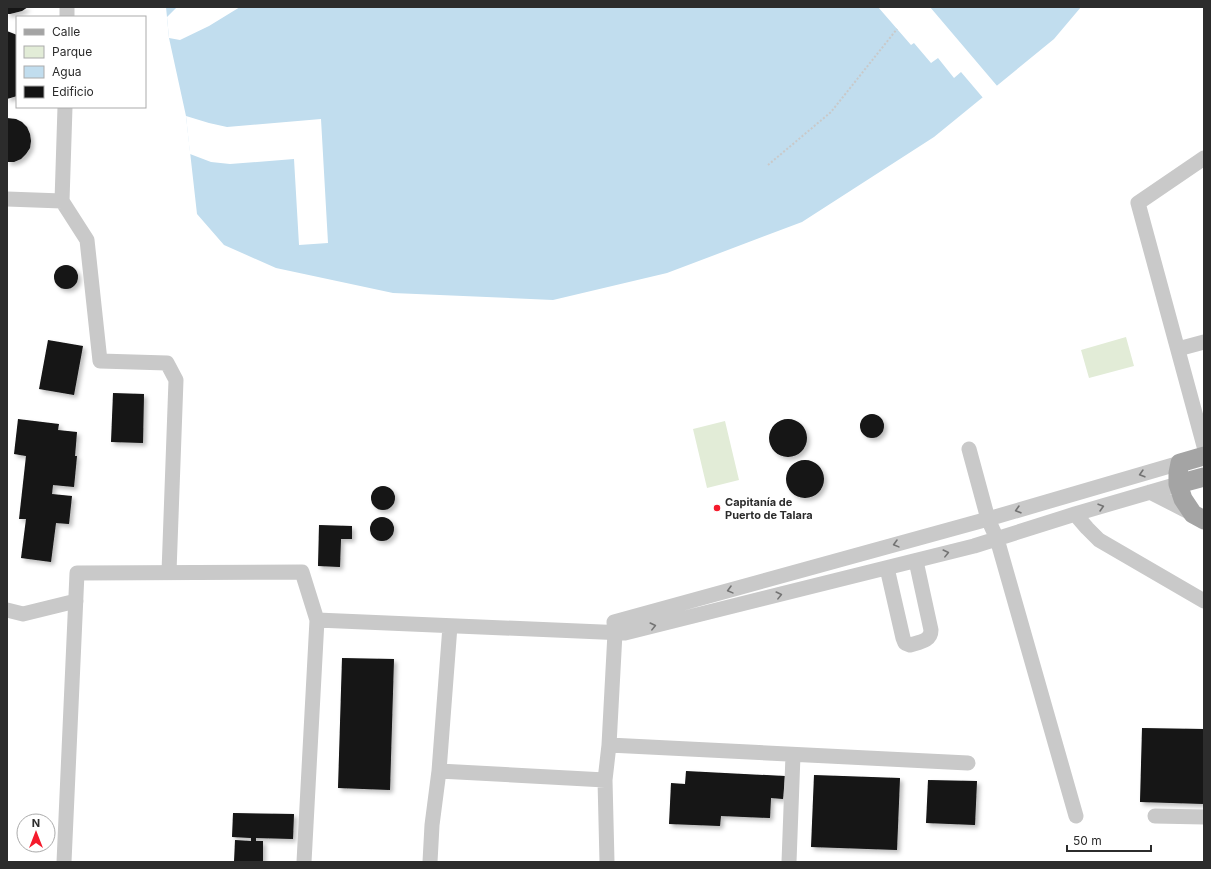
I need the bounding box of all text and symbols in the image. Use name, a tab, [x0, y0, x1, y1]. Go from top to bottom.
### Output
legend	[16, 16, 146, 108]
text: Calle	[52, 24, 80, 39]
text: Parque	[52, 44, 92, 59]
text: Agua	[52, 64, 81, 79]
text: Edificio	[52, 84, 94, 99]
one-way arrow	[1139, 469, 1146, 478]
place label: Capitanía de Puerto de Talara	[725, 495, 813, 522]
marker: Capitanía de Puerto de Talara	[712, 503, 722, 513]
one-way arrow	[1097, 503, 1104, 512]
one-way arrow	[1014, 506, 1021, 514]
one-way arrow	[893, 539, 900, 548]
one-way arrow	[943, 550, 949, 558]
one-way arrow	[727, 585, 734, 594]
one-way arrow	[776, 591, 782, 599]
one-way arrow	[649, 622, 656, 631]
north arrow	[16, 813, 56, 853]
text: N	[32, 816, 40, 830]
scale bar	[1067, 827, 1151, 853]
text: 50 m	[1073, 833, 1102, 848]

